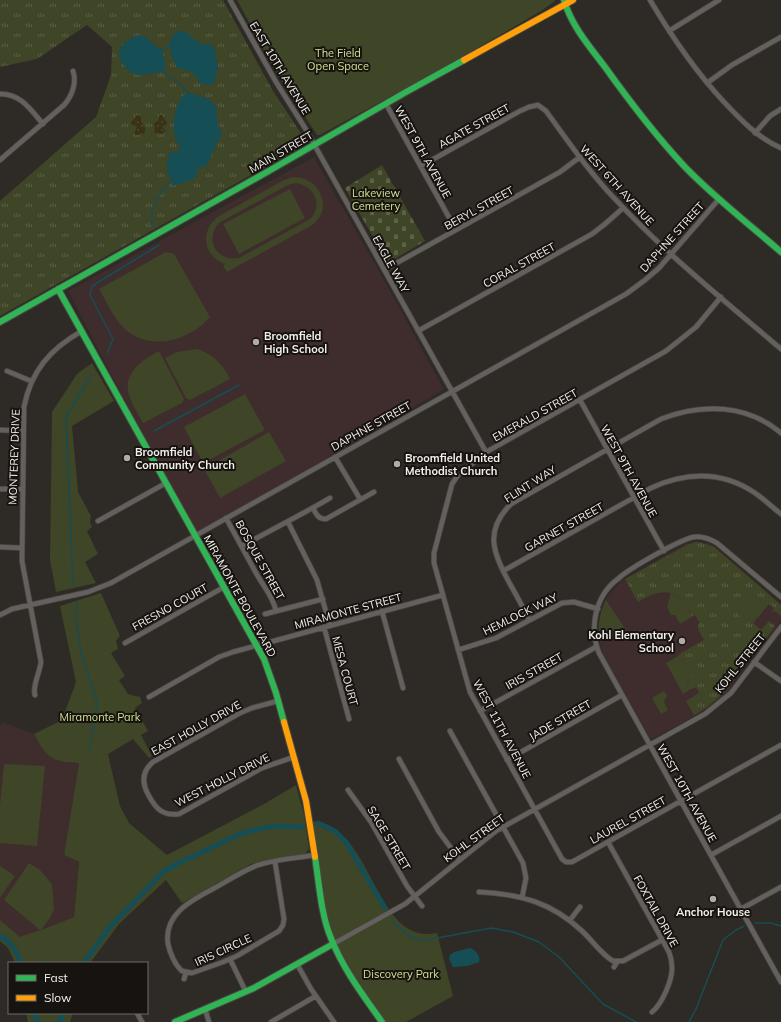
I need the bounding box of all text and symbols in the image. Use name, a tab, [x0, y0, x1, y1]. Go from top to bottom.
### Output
street label: EAST 10TH AVENUE	[247, 19, 313, 117]
park label: The Field Open Space	[307, 46, 369, 73]
street label: AGATE STREET	[436, 100, 513, 151]
street label: WEST 9TH AVENUE	[392, 103, 454, 201]
street label: MAIN STREET	[246, 128, 316, 176]
street label: WEST 6TH AVENUE	[577, 142, 657, 228]
street label: BERYL STREET	[442, 183, 517, 233]
park label: Lakeview Cemetery	[352, 186, 401, 213]
street label: DAPHNE STREET	[637, 199, 707, 275]
street label: EAGLE WAY	[370, 233, 413, 295]
street label: CORAL STREET	[480, 239, 558, 291]
place label: Broomfield High School	[264, 329, 327, 356]
marker: Broomfield High School	[251, 337, 261, 347]
street label: EMERALD STREET	[490, 386, 580, 444]
street label: DAPHNE STREET	[328, 398, 414, 454]
street label: MONTEREY DRIVE	[5, 409, 23, 505]
street label: WEST 9TH AVENUE	[598, 422, 660, 520]
place label: Broomfield Community Church	[135, 445, 235, 472]
place label: Broomfield United Methodist Church	[405, 451, 500, 478]
marker: Broomfield Community Church	[122, 453, 132, 463]
marker: Broomfield United Methodist Church	[392, 459, 402, 469]
street label: FLINT WAY	[502, 462, 559, 505]
street label: GARNET STREET	[522, 499, 606, 554]
street label: BOSQUE STREET	[232, 518, 288, 603]
street label: MIRAMONTE BOULEVARD	[201, 533, 279, 659]
street label: FRESNO COURT	[130, 580, 211, 634]
street label: MIRAMONTE STREET	[293, 590, 403, 632]
street label: HEMLOCK WAY	[480, 590, 560, 638]
place label: Kohl Elementary School	[588, 628, 674, 655]
street label: KOHL STREET	[712, 630, 769, 696]
street label: MESA COURT	[329, 635, 361, 708]
marker: Kohl Elementary School	[677, 636, 687, 646]
street label: IRIS STREET	[503, 649, 565, 692]
street label: WEST 11TH AVENUE	[470, 677, 534, 781]
street label: JADE STREET	[526, 696, 594, 743]
street label: EAST HOLLY DRIVE	[149, 698, 243, 758]
park label: Miramonte Park	[60, 710, 141, 724]
street label: WEST 10TH AVENUE	[654, 741, 720, 845]
street label: WEST HOLLY DRIVE	[172, 750, 272, 810]
street label: LAUREL STREET	[587, 793, 669, 847]
street label: SAGE STREET	[364, 803, 414, 873]
street label: KOHL STREET	[440, 811, 508, 865]
street label: FOXTAIL DRIVE	[631, 873, 681, 949]
marker: Anchor House	[708, 894, 718, 904]
place label: Anchor House	[676, 905, 750, 919]
street label: IRIS CIRCLE	[192, 931, 254, 969]
legend	[8, 962, 148, 1014]
park label: Discovery Park	[363, 967, 439, 981]
text: Fast	[44, 970, 68, 985]
text: Slow	[44, 990, 72, 1005]

